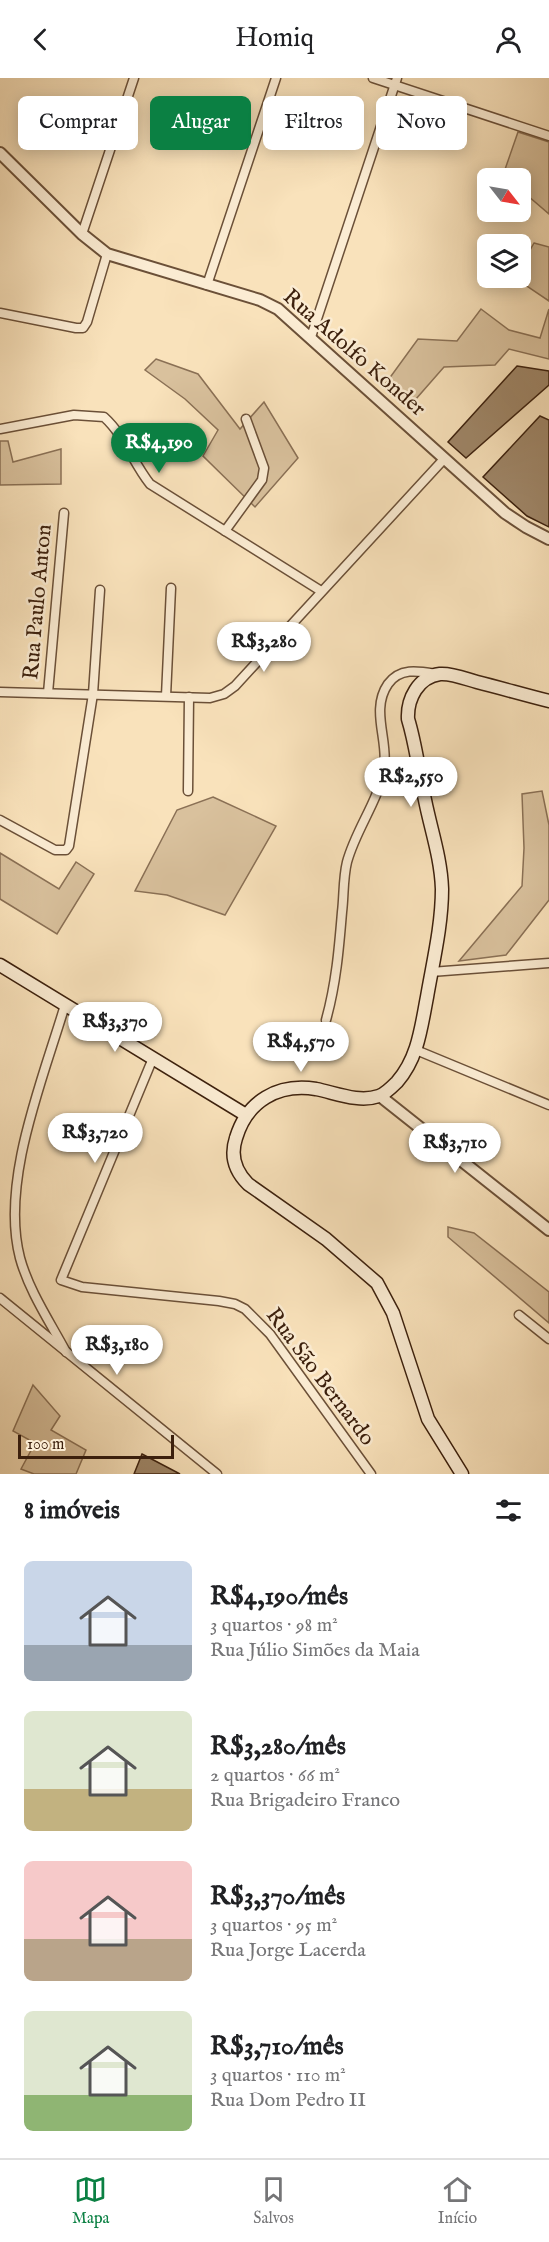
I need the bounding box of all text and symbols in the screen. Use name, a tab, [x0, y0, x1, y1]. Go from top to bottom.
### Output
text: Homiq	[235, 22, 314, 56]
icon: back	[24, 23, 57, 56]
icon: person	[492, 23, 525, 56]
chip: Comprar	[18, 96, 138, 150]
chip: Alugar	[150, 96, 251, 150]
chip: Filtros	[263, 96, 364, 150]
chip: Novo	[376, 96, 467, 150]
north arrow	[477, 168, 531, 222]
map controls	[477, 168, 531, 288]
button: layers	[477, 234, 531, 288]
street label: Rua Adolfo Konder	[277, 283, 431, 423]
pin: R$4,190	[104, 423, 214, 474]
text: R$4,190	[125, 430, 193, 455]
street label: Rua Paulo Anton	[17, 523, 59, 681]
pin: R$3,280	[209, 622, 319, 673]
text: R$3,280	[231, 629, 297, 654]
pin: R$2,550	[356, 757, 466, 808]
text: R$2,550	[378, 764, 444, 789]
pin: R$3,370	[60, 1002, 170, 1053]
text: R$3,370	[82, 1009, 148, 1034]
pin: R$4,570	[246, 1022, 356, 1073]
text: R$4,570	[267, 1029, 335, 1054]
pin: R$3,720	[40, 1113, 150, 1164]
text: R$3,720	[62, 1120, 128, 1145]
pin: R$3,710	[400, 1123, 510, 1174]
text: R$3,710	[423, 1130, 487, 1155]
street label: Rua São Bernardo	[259, 1303, 381, 1452]
pin: R$3,180	[62, 1325, 172, 1376]
text: R$3,180	[85, 1332, 149, 1357]
scale bar	[18, 1432, 174, 1460]
text: 100 m	[27, 1435, 64, 1455]
text: 8 imóveis	[24, 1494, 120, 1527]
icon: filters	[492, 1494, 525, 1527]
text: R$4,190/mês	[210, 1580, 348, 1613]
icon: home	[72, 1585, 144, 1657]
text: 3 quartos · 98 m²	[210, 1613, 338, 1638]
text: Rua Júlio Simões da Maia	[210, 1638, 420, 1663]
text: R$3,280/mês	[210, 1730, 346, 1763]
icon: home	[72, 1735, 144, 1807]
text: 2 quartos · 66 m²	[210, 1763, 340, 1788]
text: Rua Brigadeiro Franco	[210, 1788, 400, 1813]
text: R$3,370/mês	[210, 1880, 345, 1913]
icon: home	[72, 1885, 144, 1957]
text: 3 quartos · 95 m²	[210, 1913, 337, 1938]
text: Rua Jorge Lacerda	[210, 1938, 366, 1963]
text: R$3,710/mês	[210, 2030, 344, 2063]
icon: home	[72, 2035, 144, 2107]
text: 3 quartos · 110 m²	[210, 2063, 346, 2088]
text: Rua Dom Pedro II	[210, 2088, 366, 2113]
tab: Mapa	[72, 2173, 109, 2229]
tab: Salvos	[253, 2173, 294, 2229]
tab: Início	[438, 2173, 477, 2229]

